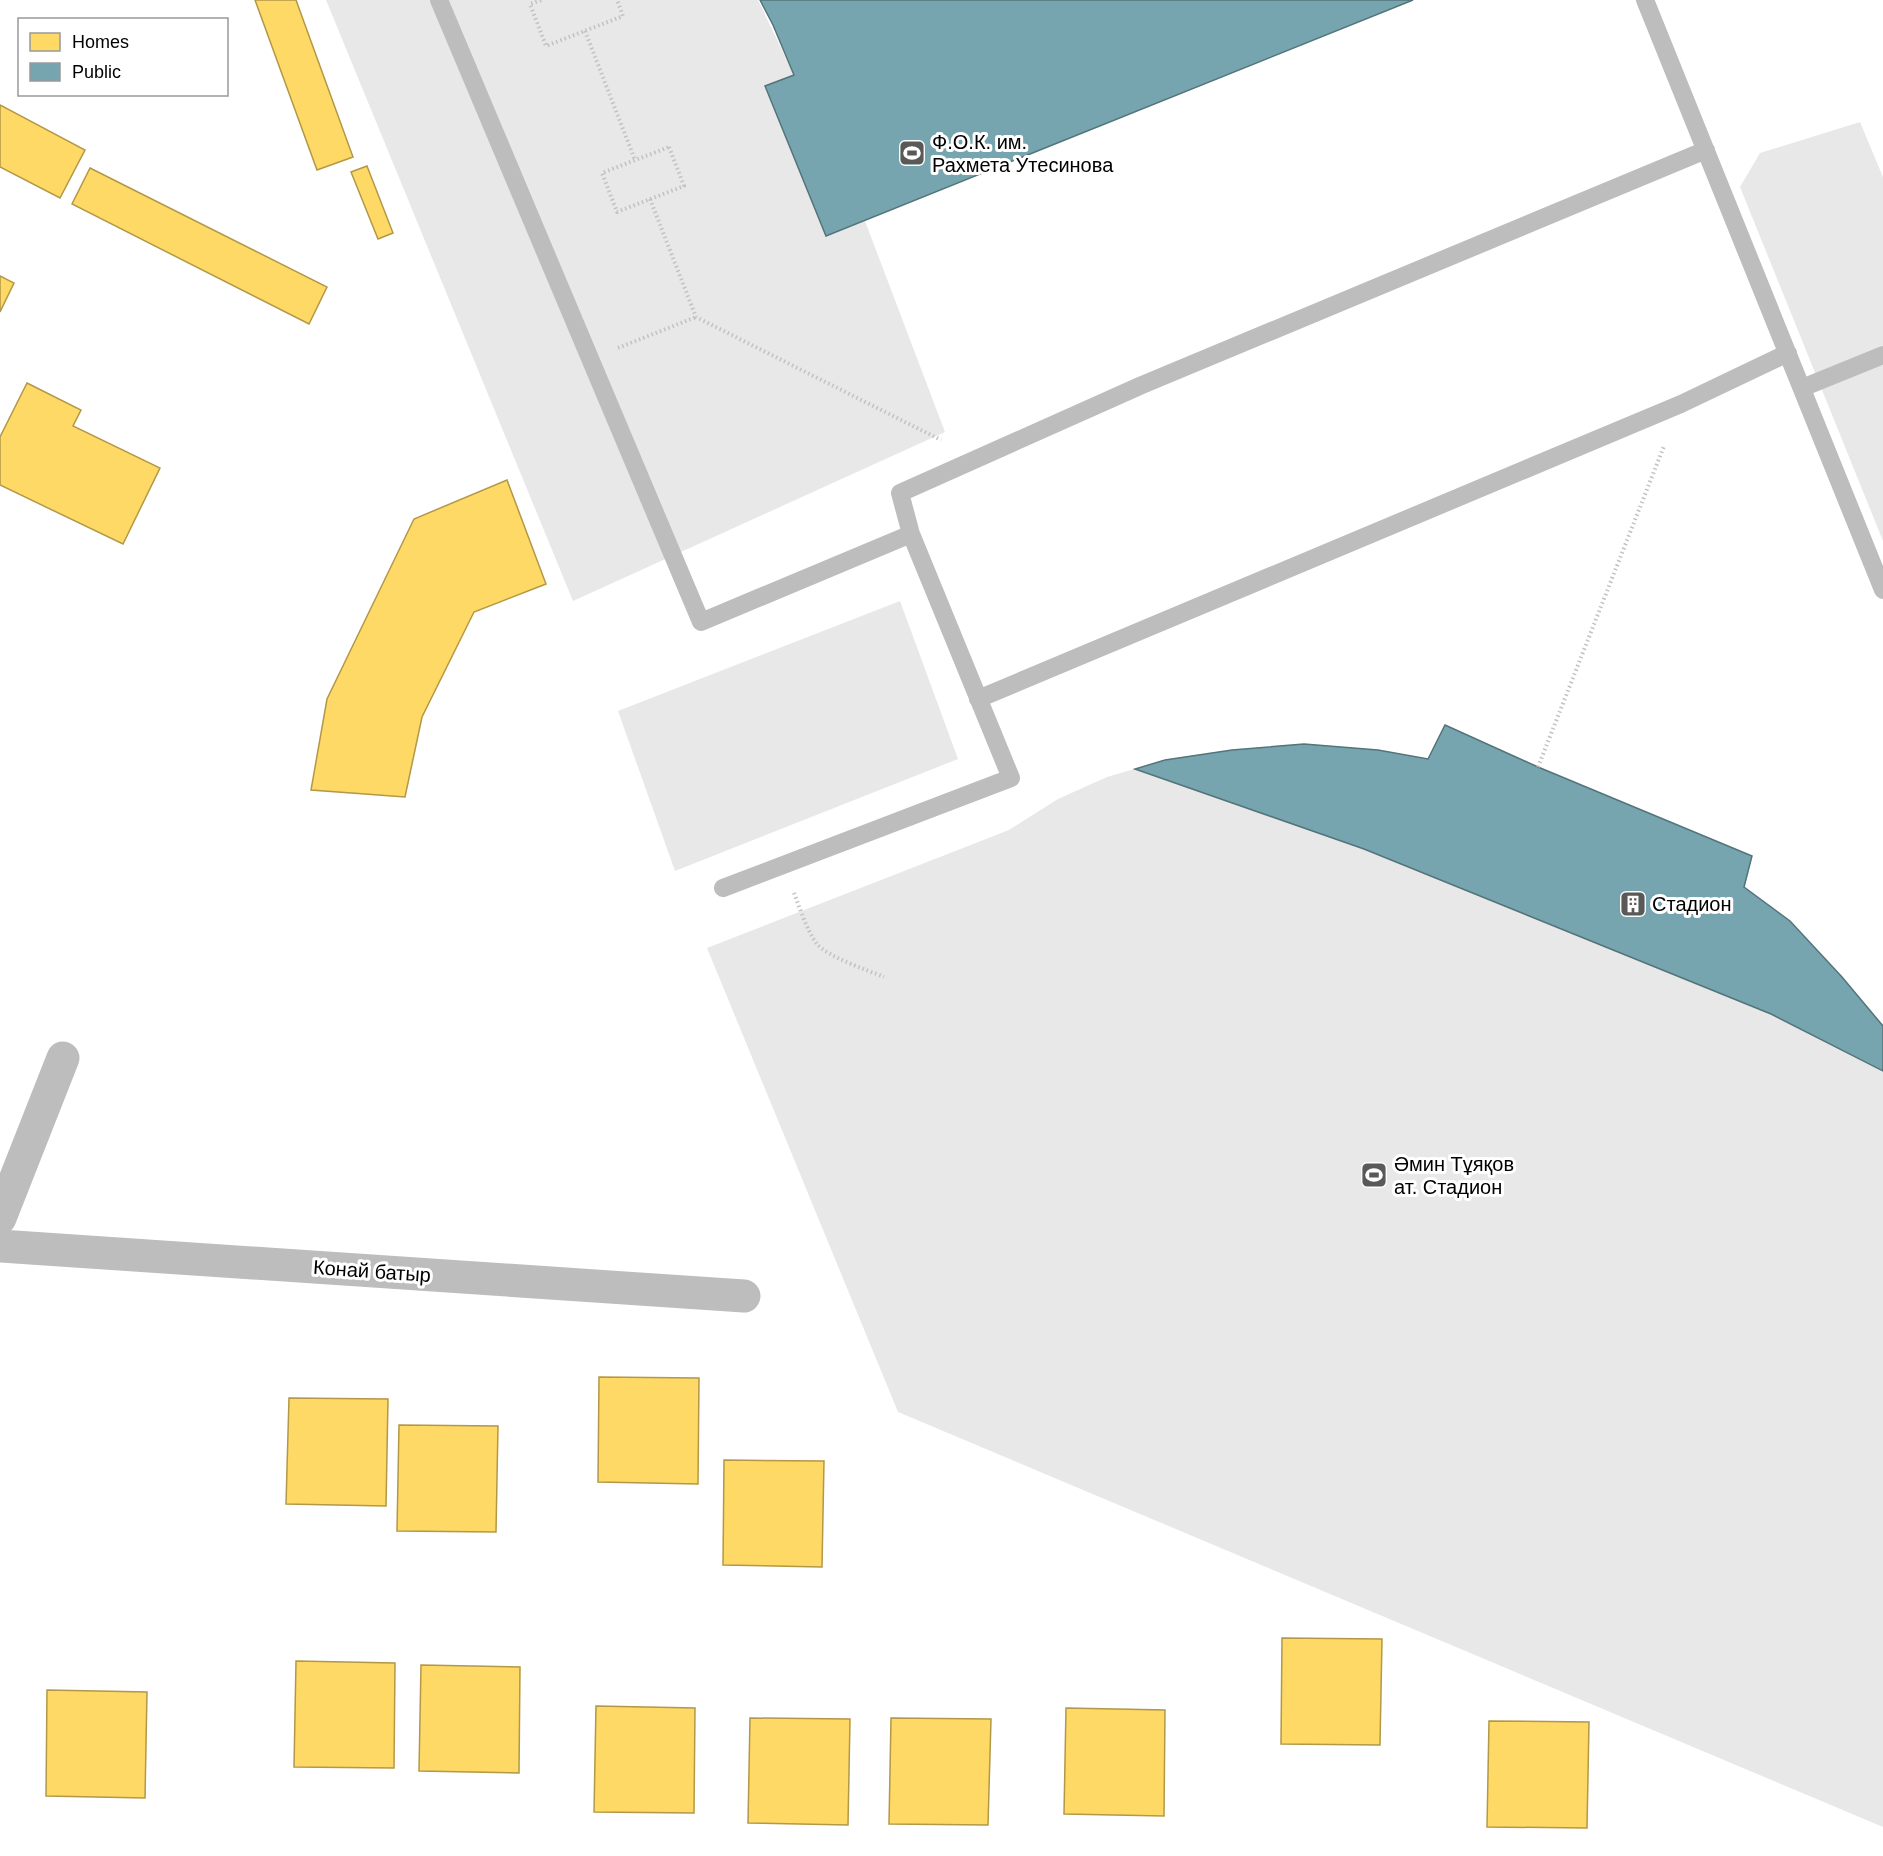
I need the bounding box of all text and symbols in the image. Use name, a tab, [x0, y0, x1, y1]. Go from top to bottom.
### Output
legend	[18, 18, 228, 96]
text: Homes	[72, 32, 129, 52]
text: Public	[72, 62, 121, 82]
place label: Ф.О.К. им. Рахмета Утесинова	[932, 131, 1114, 176]
sports icon: Ф.О.К. им. Рахмета Утесинова	[897, 138, 927, 168]
building icon: Стадион	[1618, 889, 1648, 919]
place label: Стадион	[1652, 893, 1732, 915]
place label: Әмин Тұяқов ат. Стадион	[1394, 1153, 1514, 1198]
sports icon: Әмин Тұяқов ат. Стадион	[1359, 1160, 1389, 1190]
street label: Конай батыр	[312, 1256, 432, 1286]

